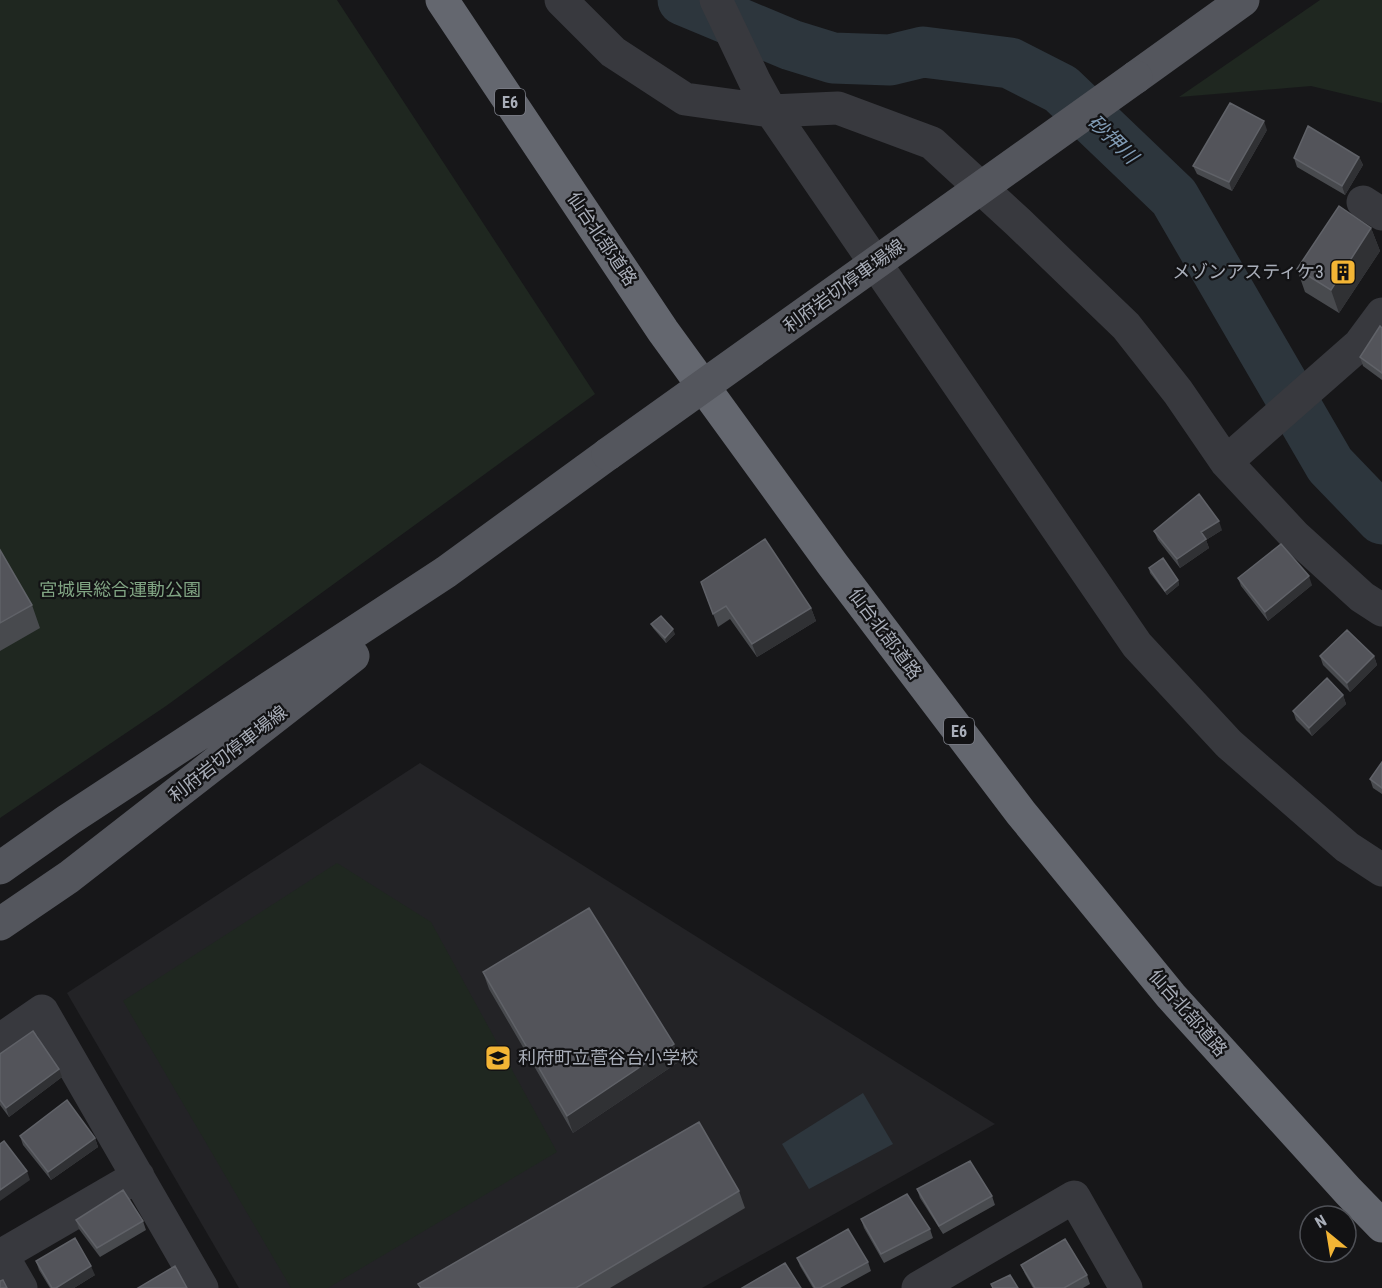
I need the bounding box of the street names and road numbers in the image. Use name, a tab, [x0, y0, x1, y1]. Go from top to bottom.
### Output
road number: E6	[495, 89, 525, 115]
street label: 仙台北部道路	[564, 188, 641, 289]
street label: 利府岩切停車場線	[779, 235, 908, 336]
street label: 仙台北部道路	[845, 584, 926, 683]
street label: 利府岩切停車場線	[164, 701, 291, 806]
road number: E6	[944, 718, 974, 744]
street label: 仙台北部道路	[1145, 965, 1232, 1060]

